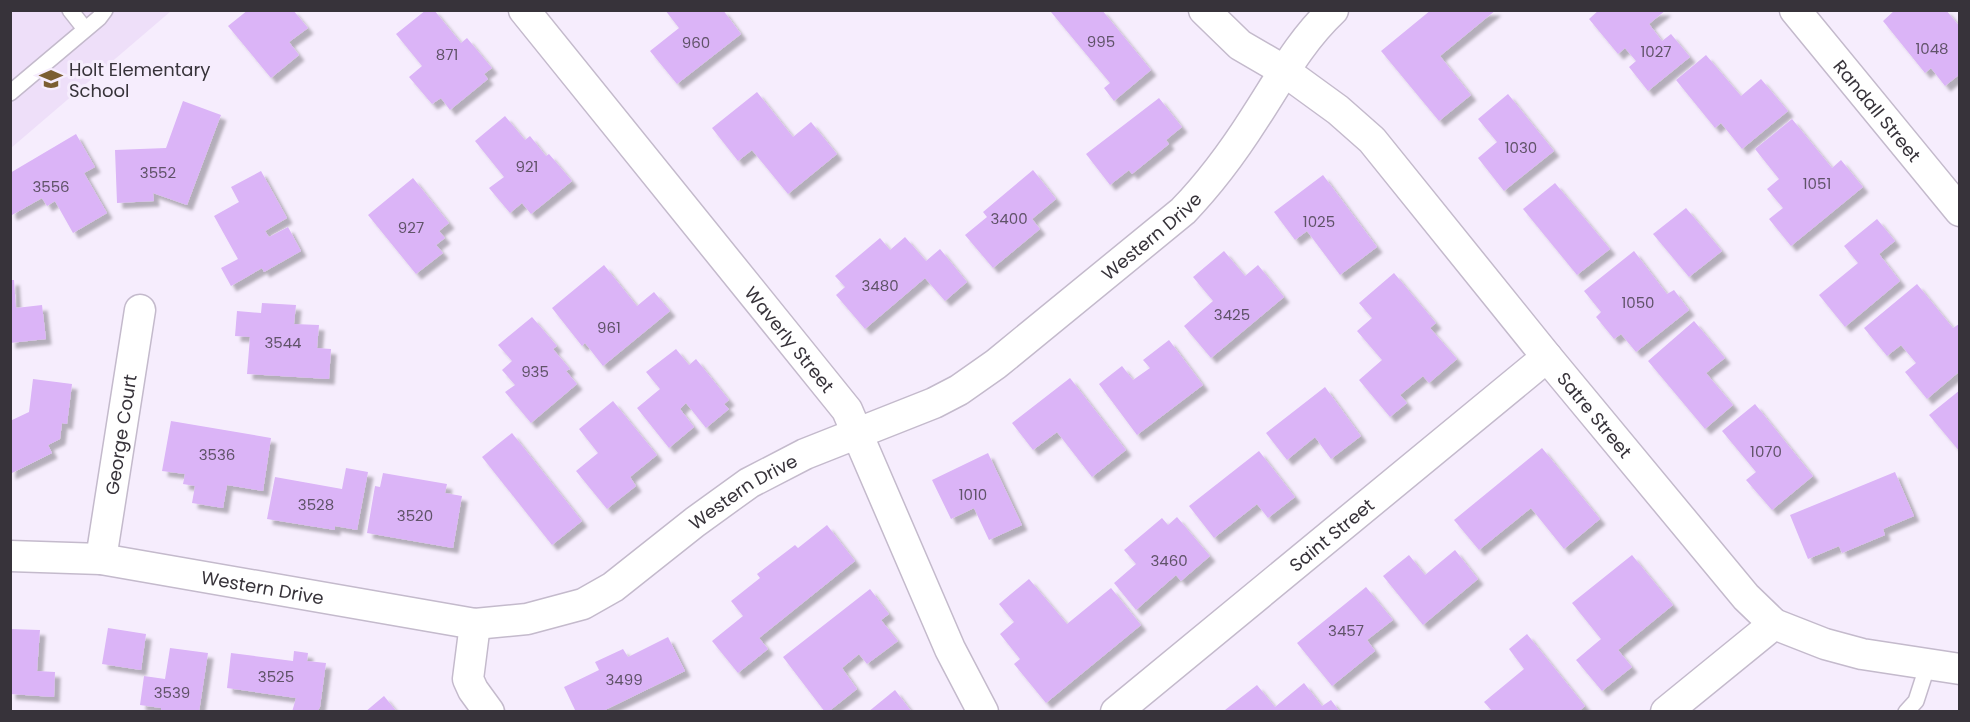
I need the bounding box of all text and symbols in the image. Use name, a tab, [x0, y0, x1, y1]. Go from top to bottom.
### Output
house number: 995	[1087, 31, 1115, 52]
house number: 960	[682, 32, 710, 53]
house number: 1048	[1915, 38, 1949, 59]
house number: 1027	[1640, 41, 1672, 62]
house number: 871	[436, 44, 458, 65]
street label: Randall Street	[1828, 54, 1927, 167]
place label: Holt Elementary School	[69, 57, 210, 103]
school or university icon: Holt Elementary School	[38, 66, 64, 92]
house number: 1030	[1505, 137, 1537, 158]
house number: 921	[516, 156, 538, 177]
house number: 3552	[140, 162, 176, 183]
house number: 1051	[1803, 173, 1831, 194]
house number: 3556	[32, 176, 70, 197]
street label: Western Drive	[1096, 187, 1207, 286]
house number: 3400	[990, 208, 1028, 229]
house number: 1025	[1303, 211, 1335, 232]
house number: 927	[398, 217, 424, 238]
house number: 3480	[861, 275, 899, 296]
street label: Waverly Street	[739, 281, 840, 397]
house number: 1050	[1621, 292, 1655, 313]
house number: 3425	[1214, 304, 1250, 325]
house number: 961	[597, 317, 621, 338]
house number: 3544	[264, 332, 302, 353]
house number: 935	[521, 361, 549, 382]
street label: Satre Street	[1552, 366, 1638, 463]
street label: George Court	[99, 372, 142, 497]
house number: 1070	[1750, 441, 1782, 462]
house number: 3536	[199, 444, 235, 465]
street label: Western Drive	[684, 448, 801, 535]
house number: 1010	[959, 484, 987, 505]
street label: Saint Street	[1284, 492, 1379, 577]
house number: 3528	[298, 494, 334, 515]
house number: 3520	[397, 505, 433, 526]
house number: 3460	[1150, 550, 1188, 571]
street label: Western Drive	[199, 564, 326, 610]
house number: 3457	[1328, 620, 1364, 641]
house number: 3525	[258, 666, 294, 687]
house number: 3499	[605, 669, 643, 690]
house number: 3539	[154, 682, 190, 703]

